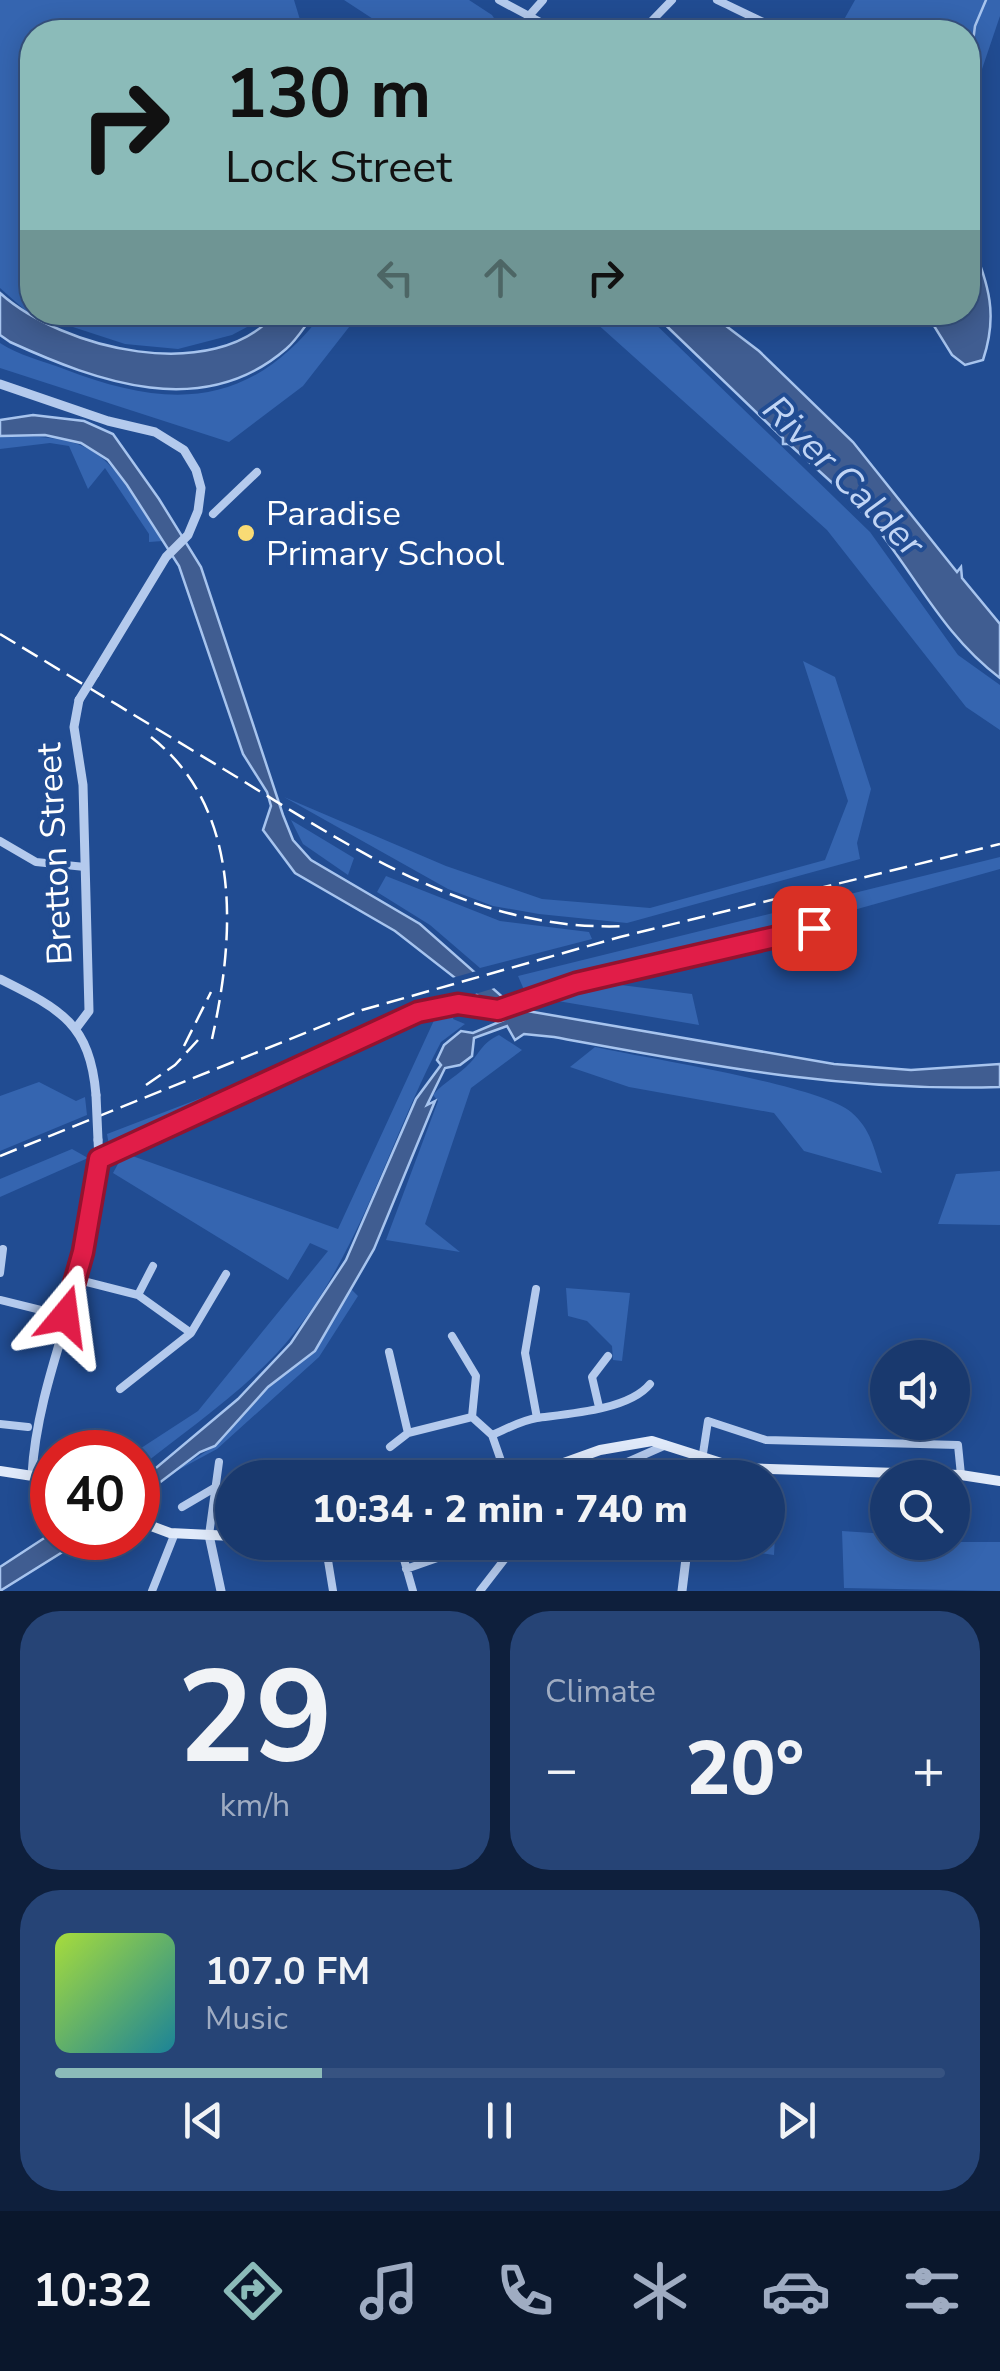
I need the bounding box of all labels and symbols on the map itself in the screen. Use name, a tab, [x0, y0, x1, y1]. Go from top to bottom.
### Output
water label: River Calder	[752, 384, 937, 569]
place label: Paradise Primary School	[266, 490, 505, 577]
marker: Paradise Primary School	[235, 522, 257, 544]
street label: Bretton Street	[25, 741, 84, 966]
pin	[772, 886, 857, 971]
position arrow	[13, 1264, 117, 1368]
speed limit sign: 40	[30, 1430, 160, 1560]

